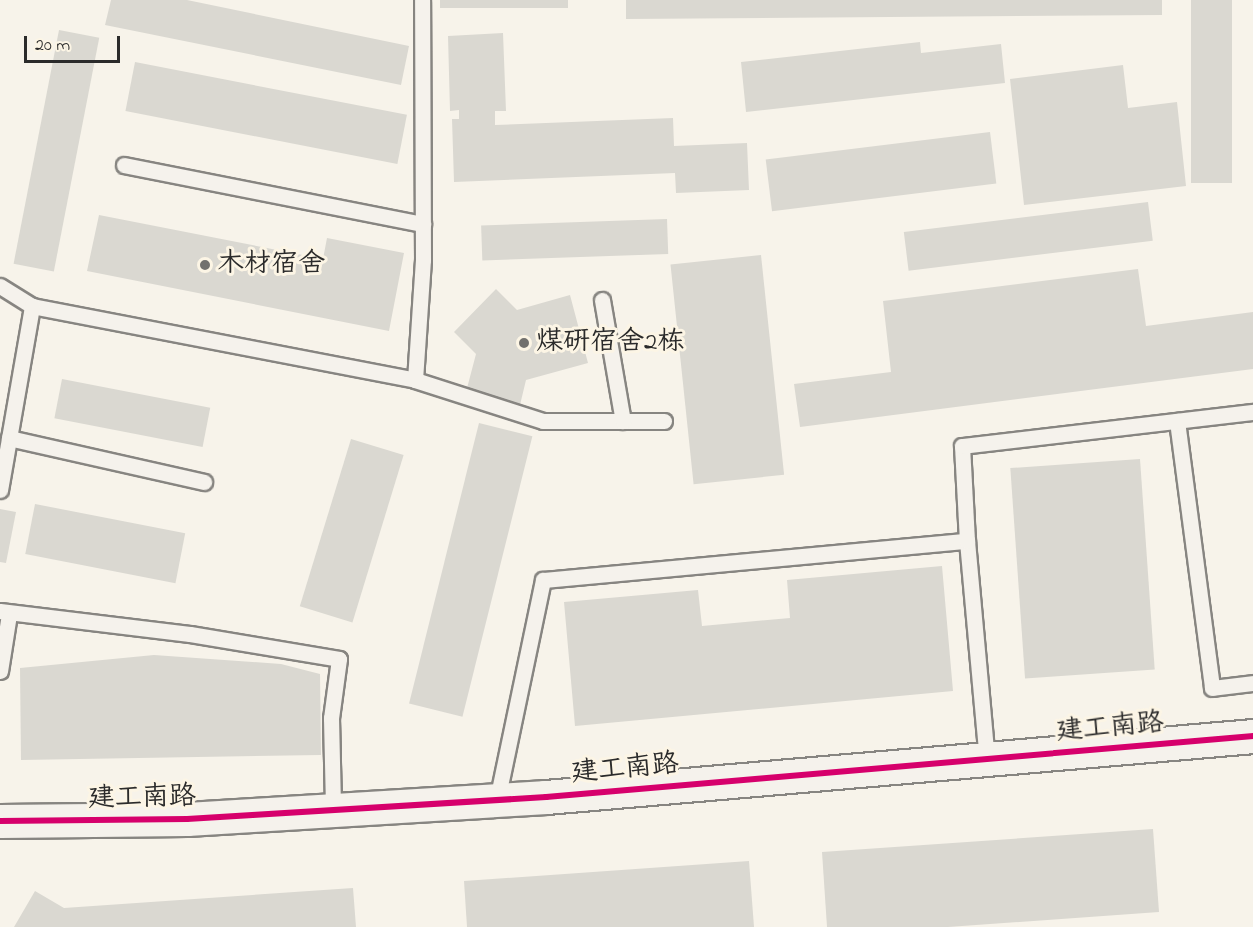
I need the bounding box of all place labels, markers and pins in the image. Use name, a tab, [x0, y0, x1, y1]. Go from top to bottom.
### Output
place label: 木材宿舍	[217, 249, 325, 281]
marker: 木材宿舍	[198, 258, 212, 272]
place label: 煤研宿舍2栋	[536, 327, 684, 359]
marker: 煤研宿舍2栋	[517, 336, 531, 350]

